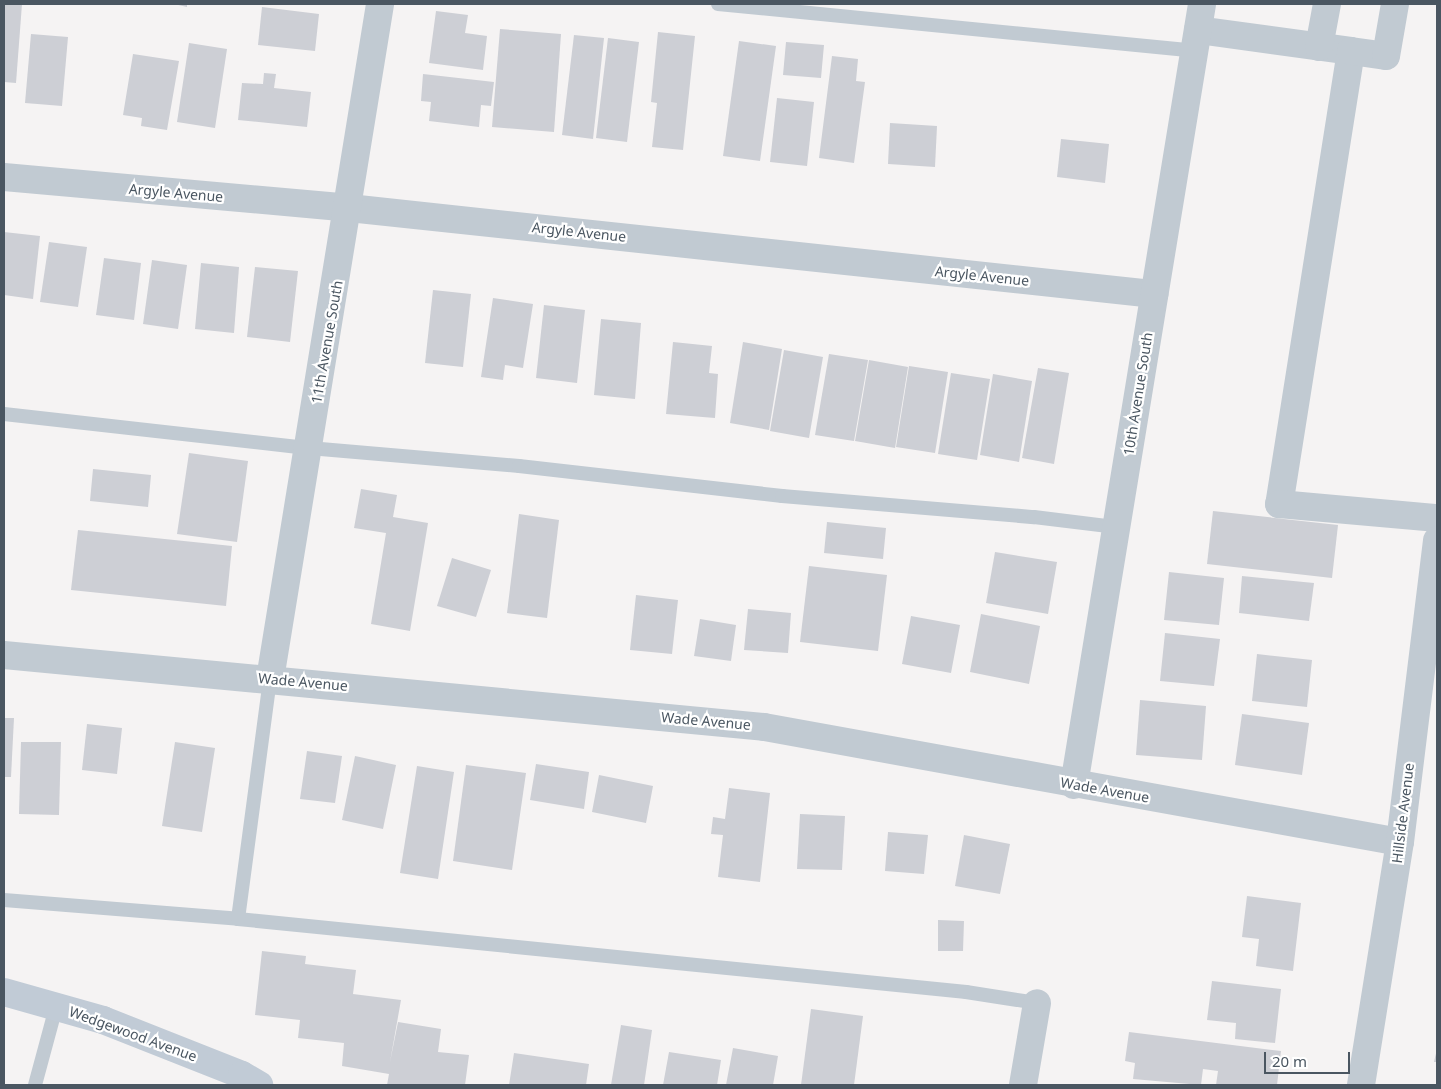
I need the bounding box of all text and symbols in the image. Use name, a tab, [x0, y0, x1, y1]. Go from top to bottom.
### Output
street label: Argyle Avenue	[128, 181, 224, 205]
street label: Argyle Avenue	[531, 219, 627, 245]
street label: Argyle Avenue	[934, 263, 1030, 289]
street label: 11th Avenue South	[308, 279, 346, 405]
street label: 10th Avenue South	[1120, 331, 1156, 457]
street label: Wade Avenue	[257, 670, 349, 694]
street label: Wade Avenue	[660, 709, 752, 733]
street label: Hillside Avenue	[1389, 762, 1417, 864]
street label: Wade Avenue	[1059, 774, 1151, 806]
street label: Wedgewood Avenue	[67, 1003, 199, 1065]
scale bar	[1266, 1042, 1352, 1074]
text: 20 m	[1272, 1051, 1307, 1071]

